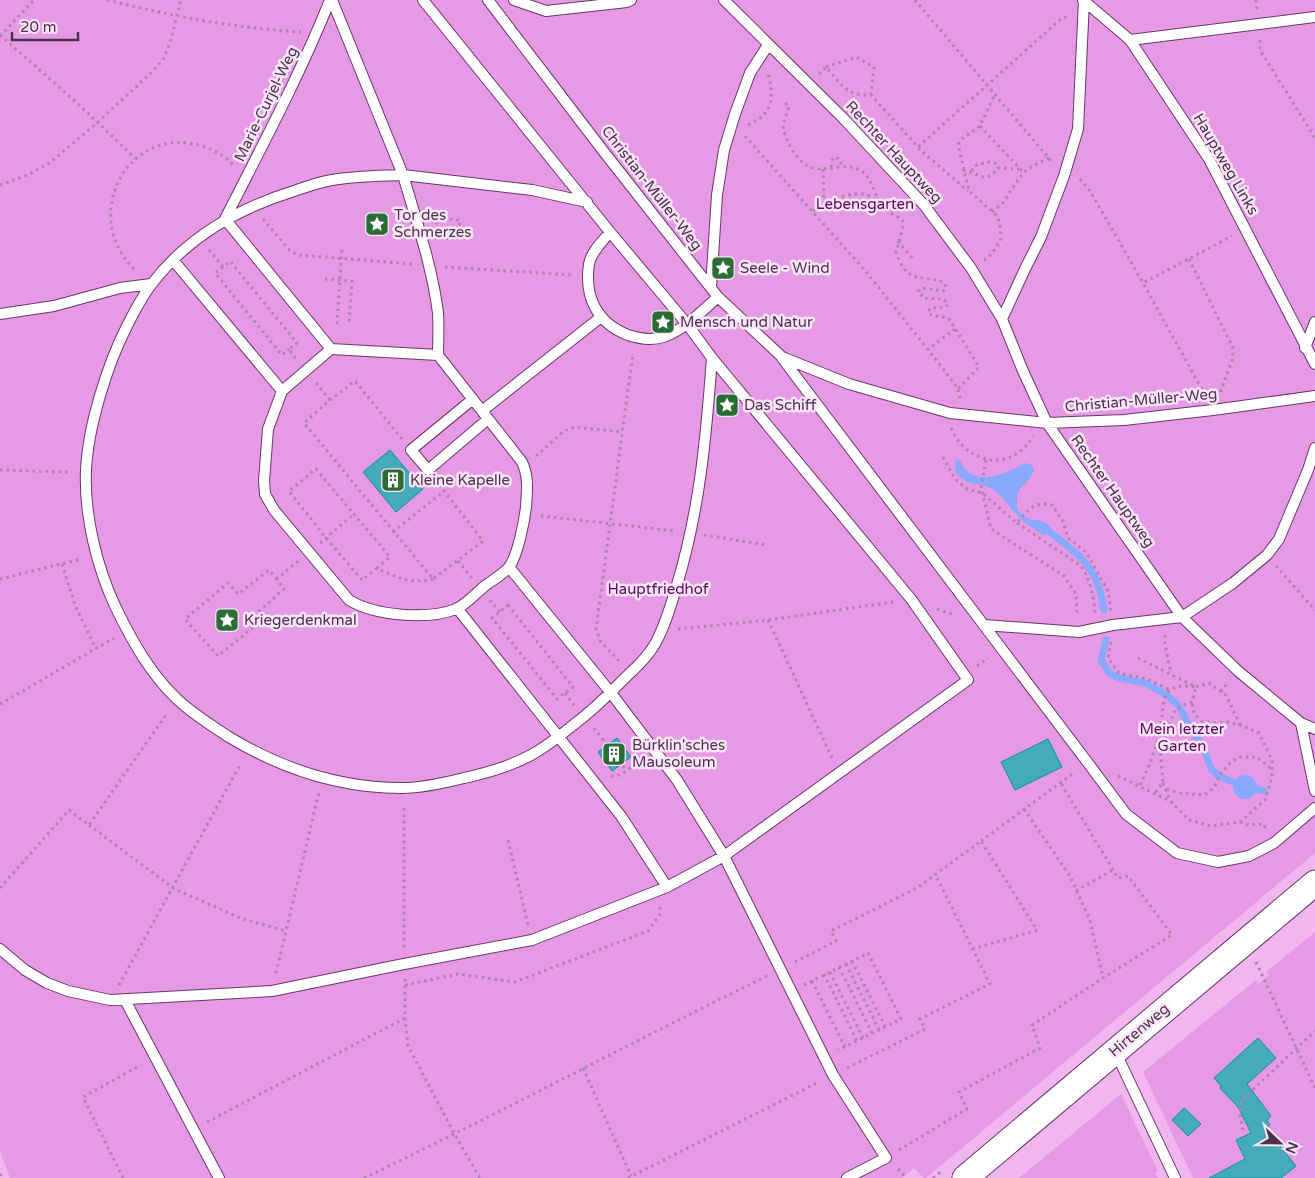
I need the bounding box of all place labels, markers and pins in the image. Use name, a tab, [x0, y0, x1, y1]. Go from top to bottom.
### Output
place label: Tor des Schmerzes	[394, 206, 472, 241]
place icon: Tor des Schmerzes	[364, 211, 390, 237]
place icon: Seele - Wind	[710, 255, 736, 281]
place label: Seele - Wind	[740, 259, 830, 277]
place icon: Mensch und Natur	[650, 309, 676, 335]
place label: Mensch und Natur	[680, 313, 813, 331]
place icon: Das Schiff	[714, 392, 740, 418]
place label: Das Schiff	[744, 396, 817, 414]
building icon: Kleine Kapelle	[380, 467, 406, 493]
place label: Kleine Kapelle	[410, 471, 510, 489]
place icon: Kriegerdenkmal	[214, 607, 240, 633]
place label: Kriegerdenkmal	[244, 611, 357, 629]
place label: Bürklin'sches Mausoleum	[632, 736, 725, 771]
building icon: Bürklin'sches Mausoleum	[601, 741, 627, 767]

